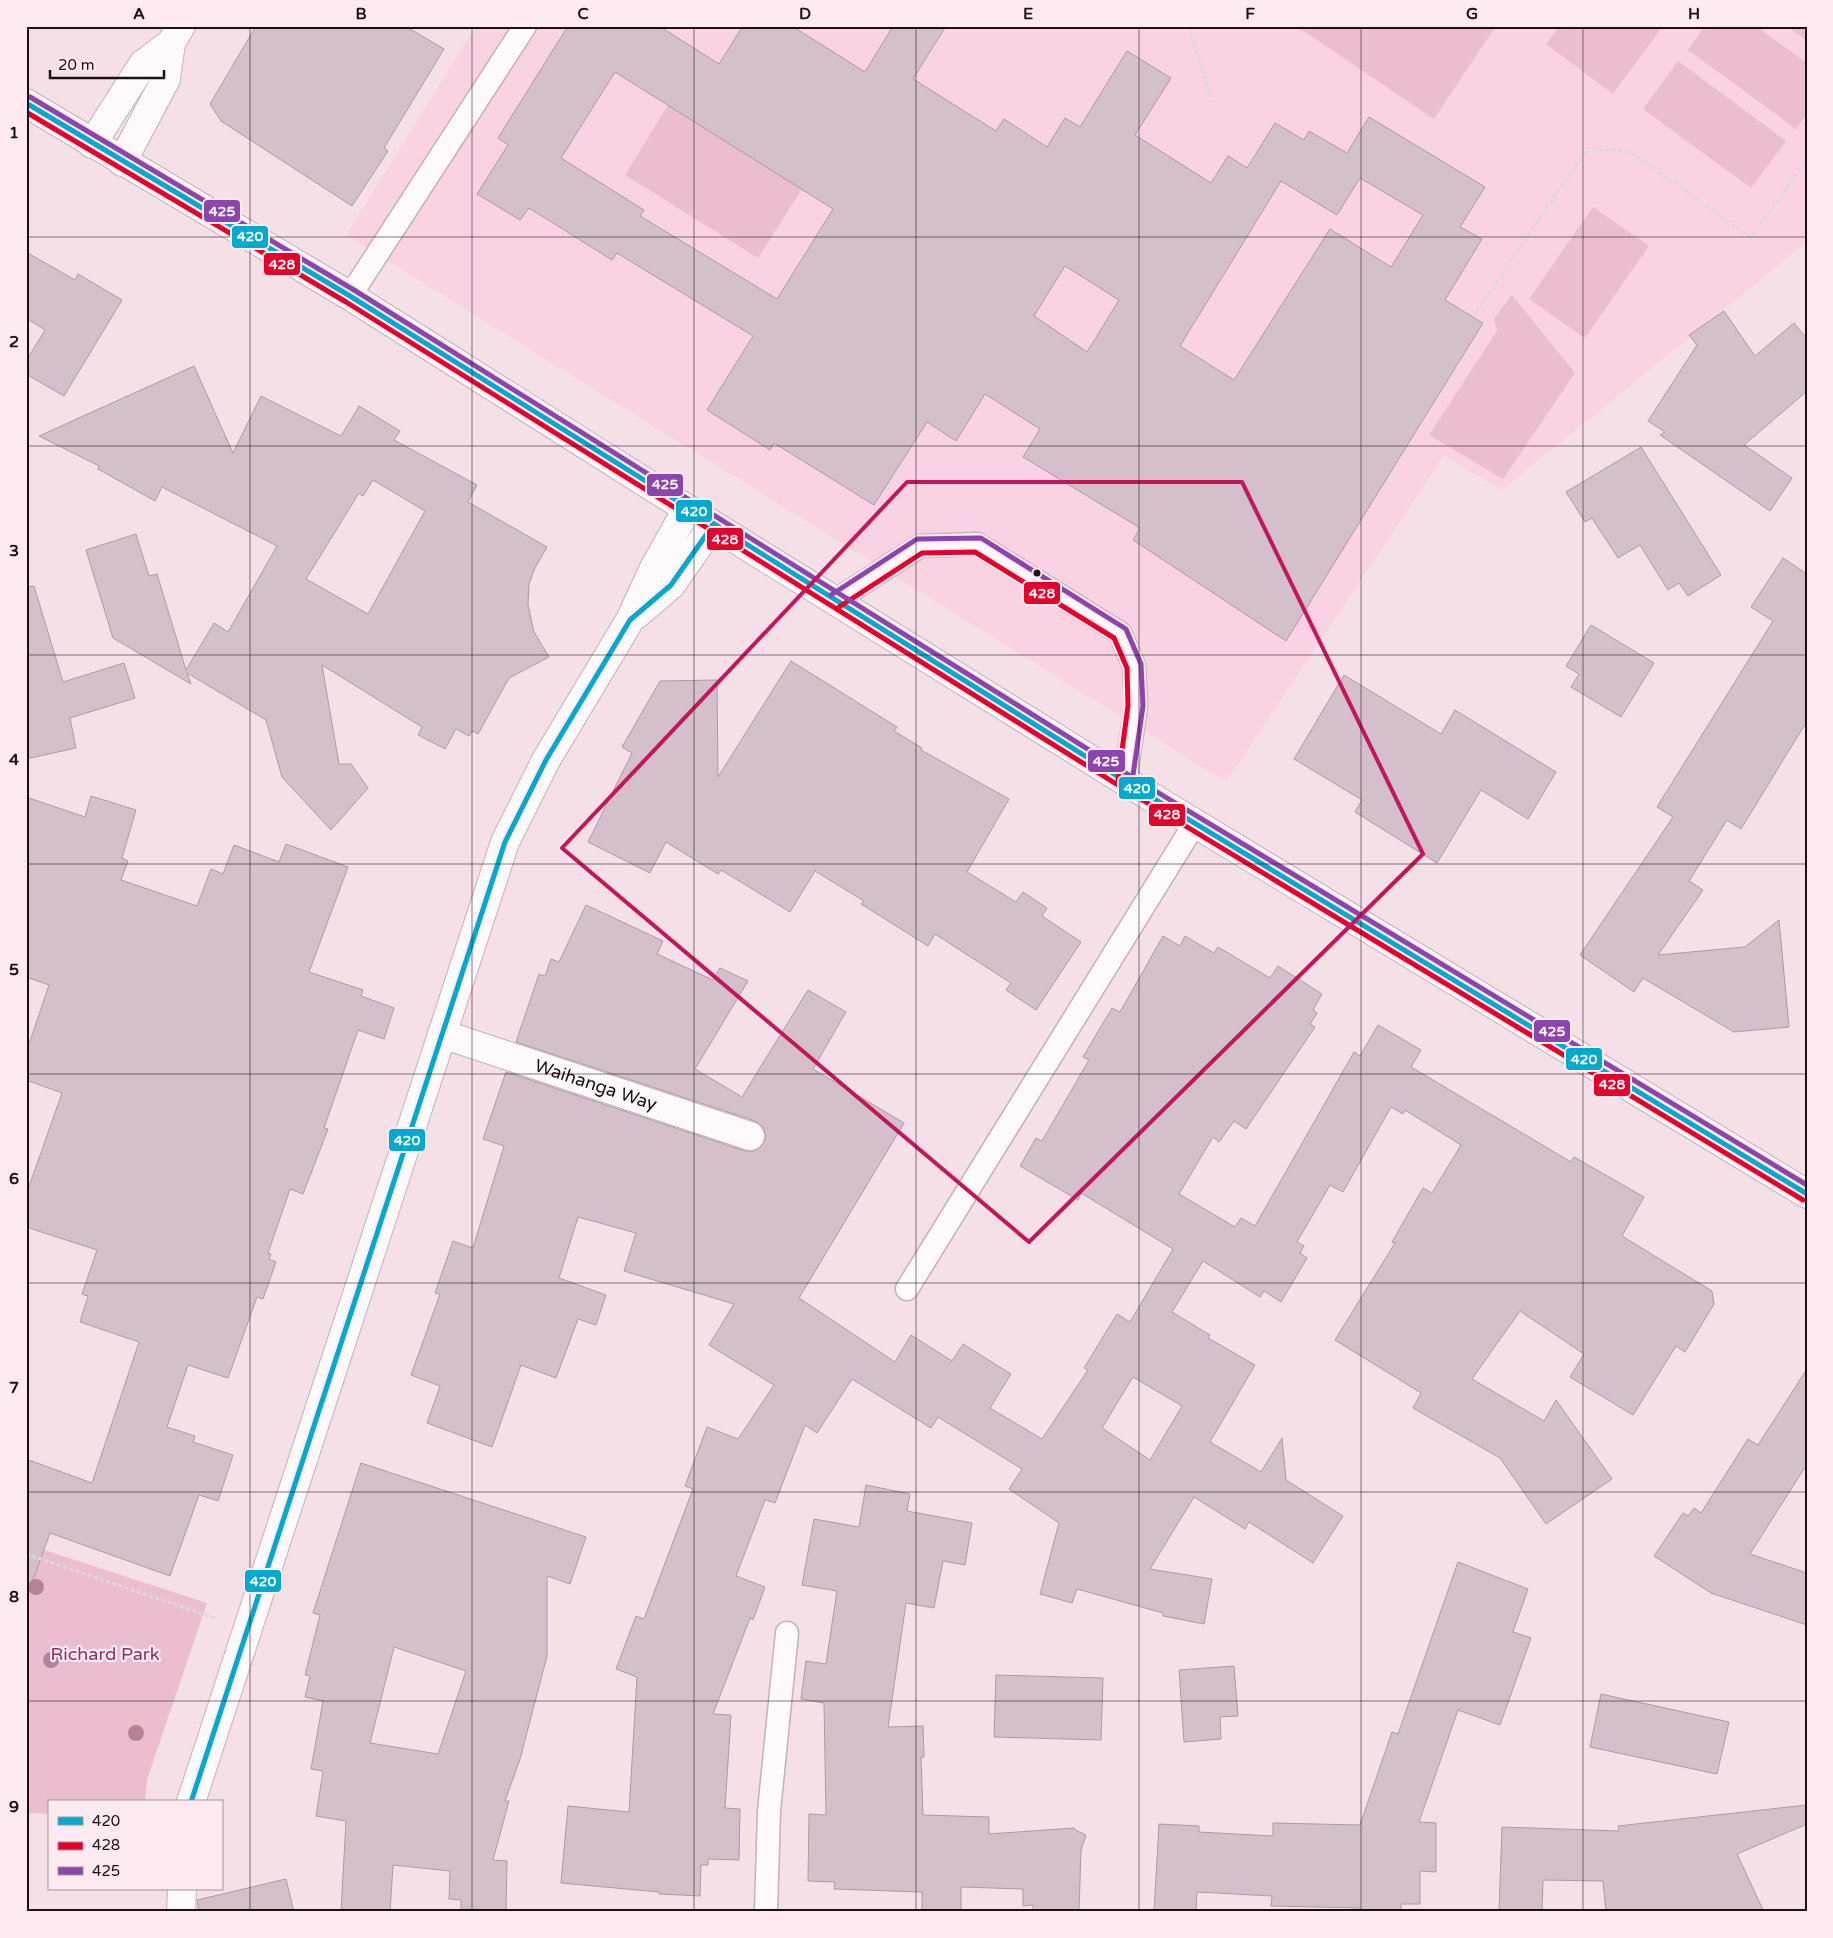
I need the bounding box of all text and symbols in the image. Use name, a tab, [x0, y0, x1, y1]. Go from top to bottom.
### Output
text: A	[133, 4, 145, 24]
text: B	[355, 4, 367, 24]
text: C	[577, 4, 589, 24]
text: D	[799, 4, 811, 24]
text: E	[1023, 4, 1033, 24]
text: F	[1245, 4, 1255, 24]
text: G	[1466, 4, 1478, 24]
text: H	[1688, 4, 1700, 24]
scale bar	[50, 48, 164, 80]
text: 20 m	[58, 56, 95, 74]
text: 1	[9, 123, 19, 143]
line badge: 425	[203, 199, 241, 223]
text: 425	[209, 203, 235, 220]
line badge: 420	[231, 225, 269, 249]
text: 420	[237, 228, 263, 245]
line badge: 428	[263, 252, 301, 276]
text: 428	[269, 256, 295, 273]
text: 2	[9, 332, 19, 352]
line badge: 425	[646, 473, 684, 497]
text: 425	[652, 476, 678, 493]
line badge: 420	[675, 499, 713, 523]
text: 420	[681, 503, 707, 520]
line badge: 428	[706, 527, 744, 551]
text: 428	[712, 531, 738, 548]
text: 3	[9, 541, 19, 561]
unlabelled marker	[1032, 568, 1042, 578]
line badge: 428	[1023, 581, 1061, 605]
text: 428	[1029, 585, 1055, 602]
line badge: 425	[1087, 749, 1126, 773]
text: 4	[9, 750, 19, 770]
text: 425	[1093, 753, 1119, 770]
line badge: 420	[1118, 776, 1156, 800]
text: 420	[1124, 780, 1150, 797]
line badge: 428	[1148, 803, 1186, 827]
text: 428	[1154, 806, 1180, 823]
text: 5	[9, 960, 19, 980]
line badge: 425	[1533, 1019, 1571, 1043]
text: 425	[1539, 1023, 1565, 1040]
line badge: 420	[1565, 1047, 1603, 1071]
text: 420	[1571, 1051, 1597, 1068]
street label: Waihanga Way	[532, 1054, 660, 1116]
line badge: 428	[1593, 1073, 1631, 1097]
text: 428	[1599, 1076, 1625, 1093]
line badge: 420	[388, 1128, 426, 1152]
text: 420	[394, 1132, 420, 1149]
text: 6	[9, 1169, 19, 1189]
text: 7	[9, 1378, 19, 1398]
line badge: 420	[244, 1569, 282, 1593]
text: 420	[250, 1573, 276, 1590]
text: 8	[9, 1587, 19, 1607]
park label: Richard Park	[50, 1643, 160, 1665]
text: 9	[9, 1797, 19, 1817]
legend	[48, 1800, 222, 1890]
text: 420	[92, 1812, 120, 1830]
text: 428	[92, 1836, 120, 1854]
text: 425	[92, 1862, 120, 1880]

